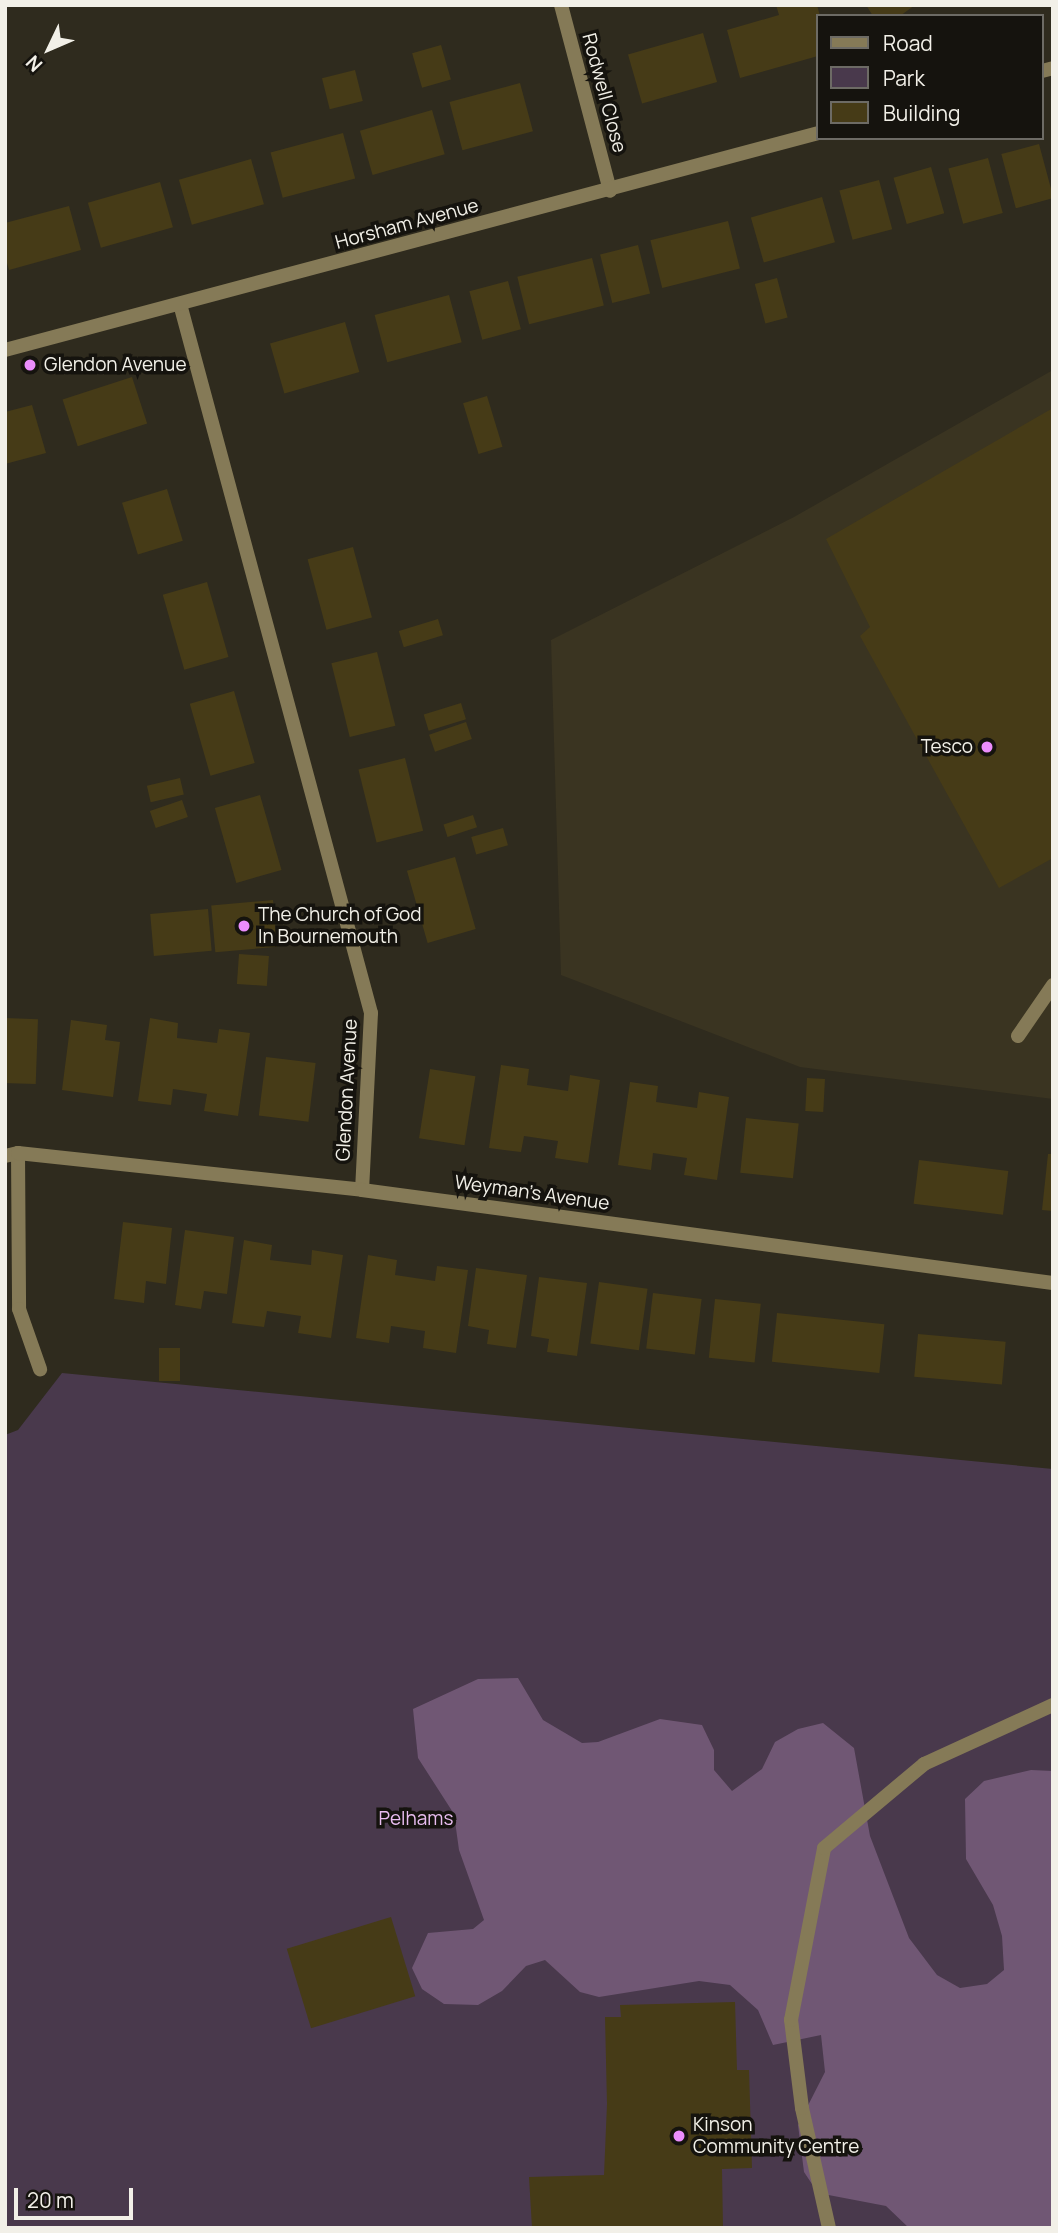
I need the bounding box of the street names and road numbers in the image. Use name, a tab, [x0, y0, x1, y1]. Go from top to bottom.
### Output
street label: Rodwell Close	[577, 31, 631, 155]
street label: Horsham Avenue	[333, 194, 481, 254]
street label: Glendon Avenue	[332, 1018, 362, 1162]
street label: Weyman's Avenue	[453, 1171, 611, 1215]

